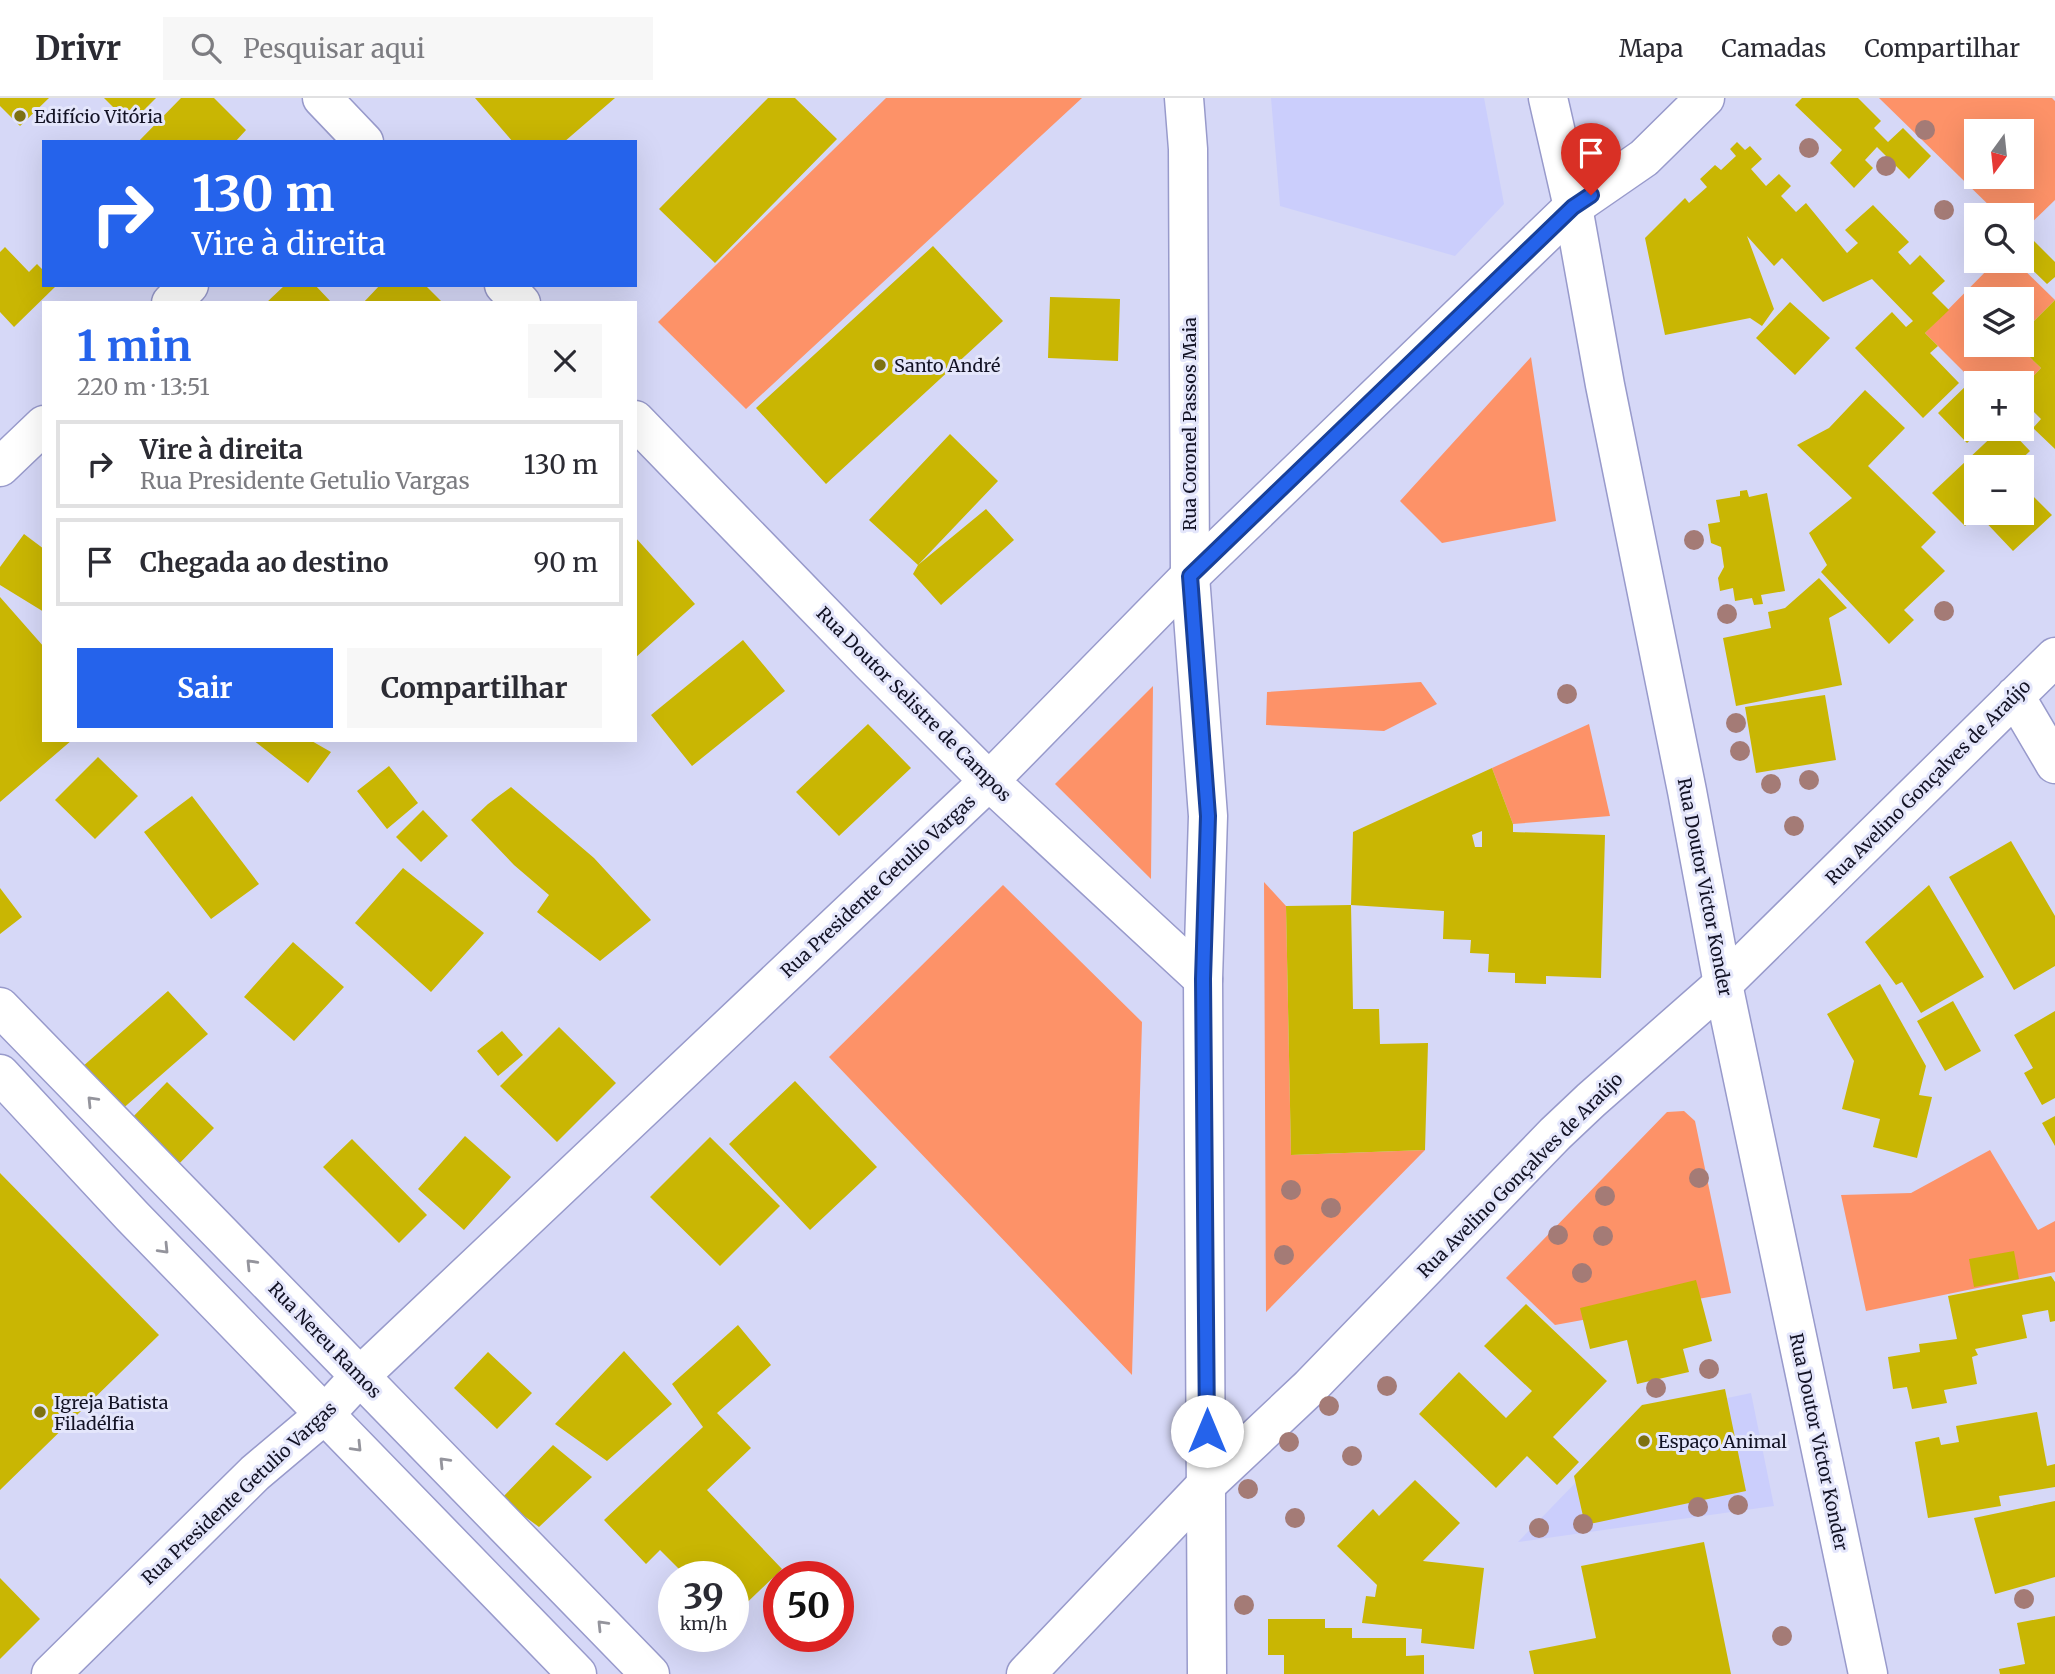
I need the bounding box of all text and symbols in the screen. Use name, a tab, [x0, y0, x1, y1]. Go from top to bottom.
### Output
search box	[163, 17, 653, 80]
text: Drivr	[35, 28, 121, 69]
icon: search	[187, 29, 225, 67]
text: Pesquisar aqui	[243, 32, 425, 65]
text: Mapa	[1619, 33, 1683, 64]
text: Camadas	[1721, 33, 1826, 64]
text: Compartilhar	[1864, 33, 2020, 64]
place label: Edifício Vitória	[34, 105, 163, 128]
marker: Edifício Vitória	[12, 108, 28, 124]
north arrow	[1964, 119, 2034, 189]
map controls	[1964, 119, 2034, 525]
pin	[1561, 123, 1621, 195]
icon: arrive	[1572, 134, 1610, 172]
text: 130 m	[192, 163, 335, 224]
icon: right	[77, 168, 168, 259]
button: search	[1964, 203, 2034, 273]
text: Vire à direita	[192, 224, 386, 264]
button: layers	[1964, 287, 2034, 357]
street label: Rua Coronel Passos Maia	[1178, 317, 1201, 531]
text: 1 min	[77, 320, 191, 372]
button: close	[528, 324, 602, 398]
place label: Santo André	[894, 354, 1000, 377]
marker: Santo André	[872, 357, 888, 373]
button: +	[1964, 371, 2034, 441]
text: 220 m · 13:51	[77, 372, 210, 401]
text: Vire à direita	[140, 433, 303, 466]
icon: right	[81, 445, 119, 483]
text: 130 m	[524, 448, 598, 481]
button: −	[1964, 455, 2034, 525]
text: Rua Presidente Getulio Vargas	[140, 466, 470, 495]
icon: arrive	[81, 543, 119, 581]
text: Chegada ao destino	[140, 546, 389, 579]
text: 90 m	[534, 546, 598, 579]
street label: Rua Doutor Selistre de Campos	[812, 602, 1016, 806]
button: Sair	[77, 648, 333, 728]
button: Compartilhar	[347, 648, 602, 728]
street label: Rua Avelino Gonçalves de Araújo	[1821, 675, 2035, 889]
street label: Rua Doutor Victor Konder	[1673, 776, 1737, 998]
street label: Rua Presidente Getulio Vargas	[776, 789, 980, 982]
street label: Rua Avelino Gonçalves de Araújo	[1413, 1068, 1627, 1282]
one-way arrow	[87, 1096, 100, 1109]
one-way arrow	[156, 1241, 169, 1254]
one-way arrow	[246, 1259, 259, 1272]
street label: Rua Nereu Ramos	[264, 1277, 386, 1403]
street label: Rua Doutor Victor Konder	[1785, 1331, 1853, 1553]
place label: Igreja Batista Filadélfia	[54, 1391, 169, 1435]
position arrow	[1170, 1394, 1244, 1468]
street label: Rua Presidente Getulio Vargas	[137, 1396, 341, 1589]
marker: Igreja Batista Filadélfia	[32, 1404, 48, 1420]
place label: Espaço Animal	[1658, 1430, 1787, 1453]
marker: Espaço Animal	[1636, 1433, 1652, 1449]
one-way arrow	[349, 1439, 361, 1451]
one-way arrow	[439, 1457, 452, 1470]
speed limit sign: 50	[763, 1561, 854, 1652]
text: 39	[683, 1575, 724, 1619]
text: km/h	[680, 1612, 727, 1635]
one-way arrow	[598, 1620, 611, 1633]

